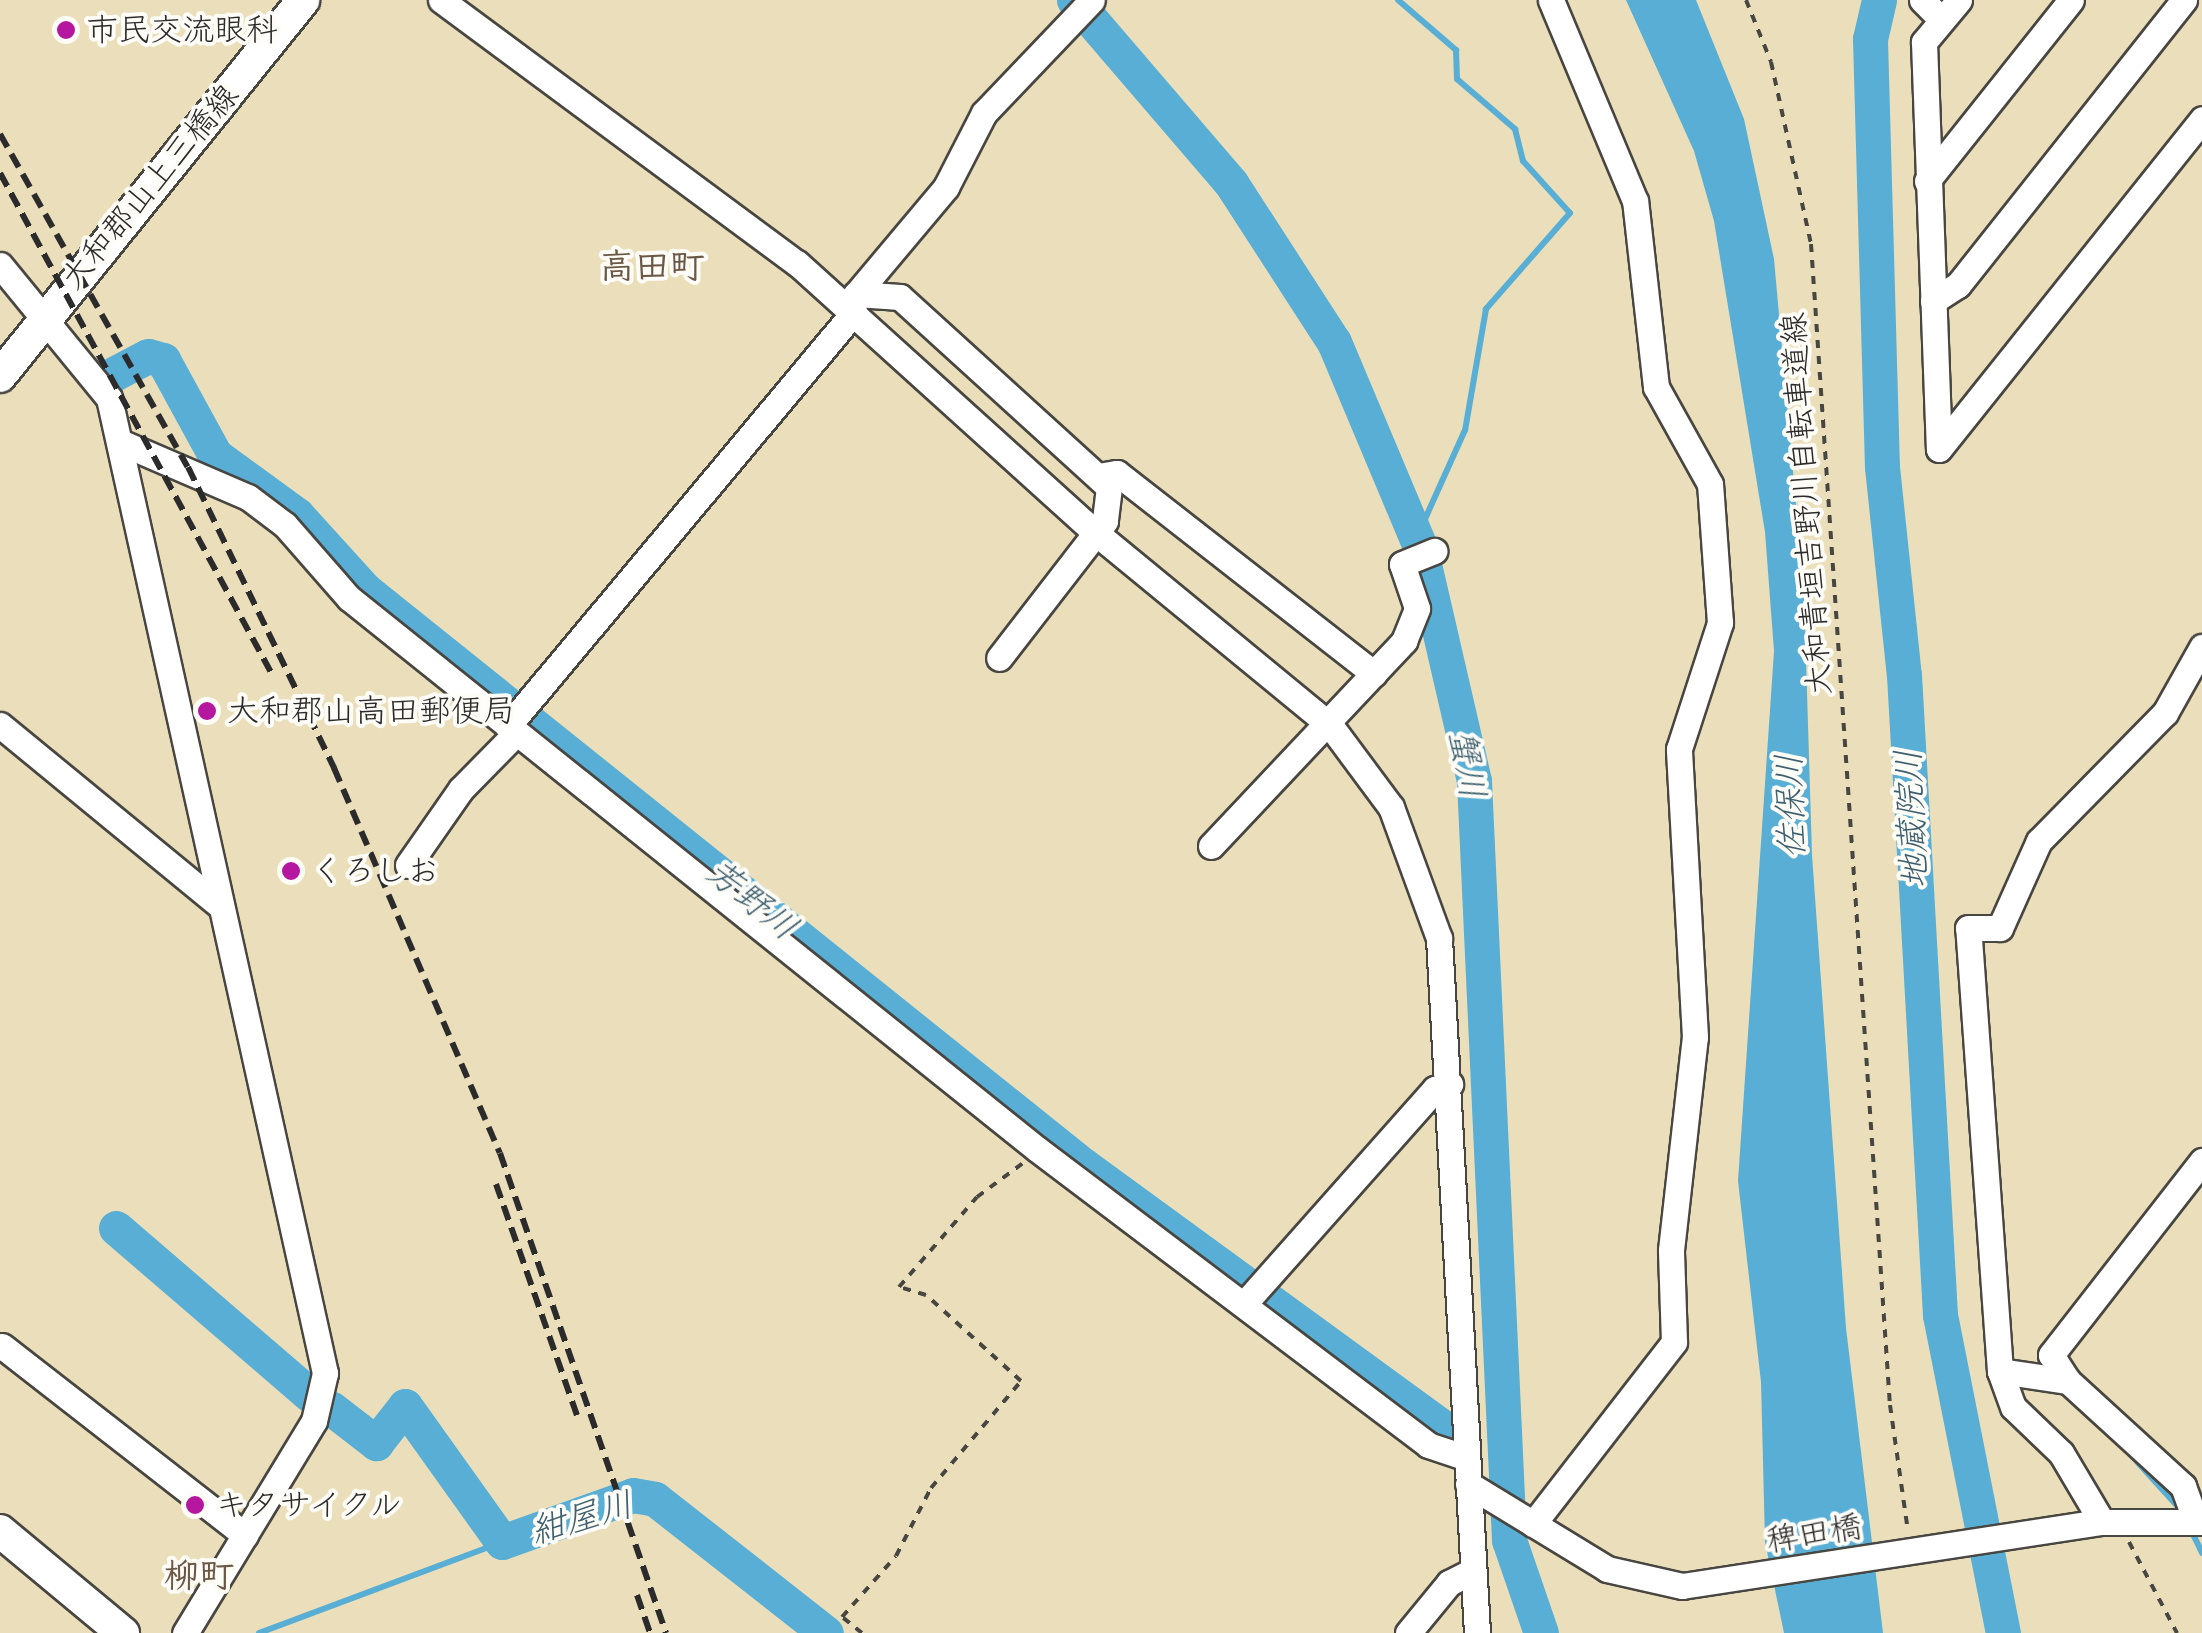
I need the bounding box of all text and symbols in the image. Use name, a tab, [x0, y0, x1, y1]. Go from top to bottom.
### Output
place label: 市民交流眼科	[86, 11, 278, 49]
marker: 市民交流眼科	[55, 19, 77, 41]
street label: 大和郡山上三橋線	[53, 77, 247, 297]
district label: 高田町	[600, 246, 704, 288]
street label: 大和青垣吉野川自転車道線	[1774, 311, 1840, 697]
place label: 大和郡山高田郵便局	[227, 692, 515, 730]
marker: 大和郡山高田郵便局	[196, 700, 218, 722]
water label: 蟹川	[1440, 726, 1494, 802]
water label: 地蔵院川	[1887, 748, 1937, 890]
water label: 佐保川	[1768, 753, 1814, 859]
water label: 芳野川	[698, 851, 806, 949]
place label: くろしお	[311, 852, 439, 890]
marker: くろしお	[280, 860, 302, 882]
water label: 紺屋川	[526, 1483, 638, 1553]
place label: キタサイクル	[215, 1486, 407, 1524]
marker: キタサイクル	[184, 1494, 206, 1516]
street label: 稗田橋	[1764, 1508, 1864, 1560]
district label: 柳町	[164, 1555, 234, 1597]

